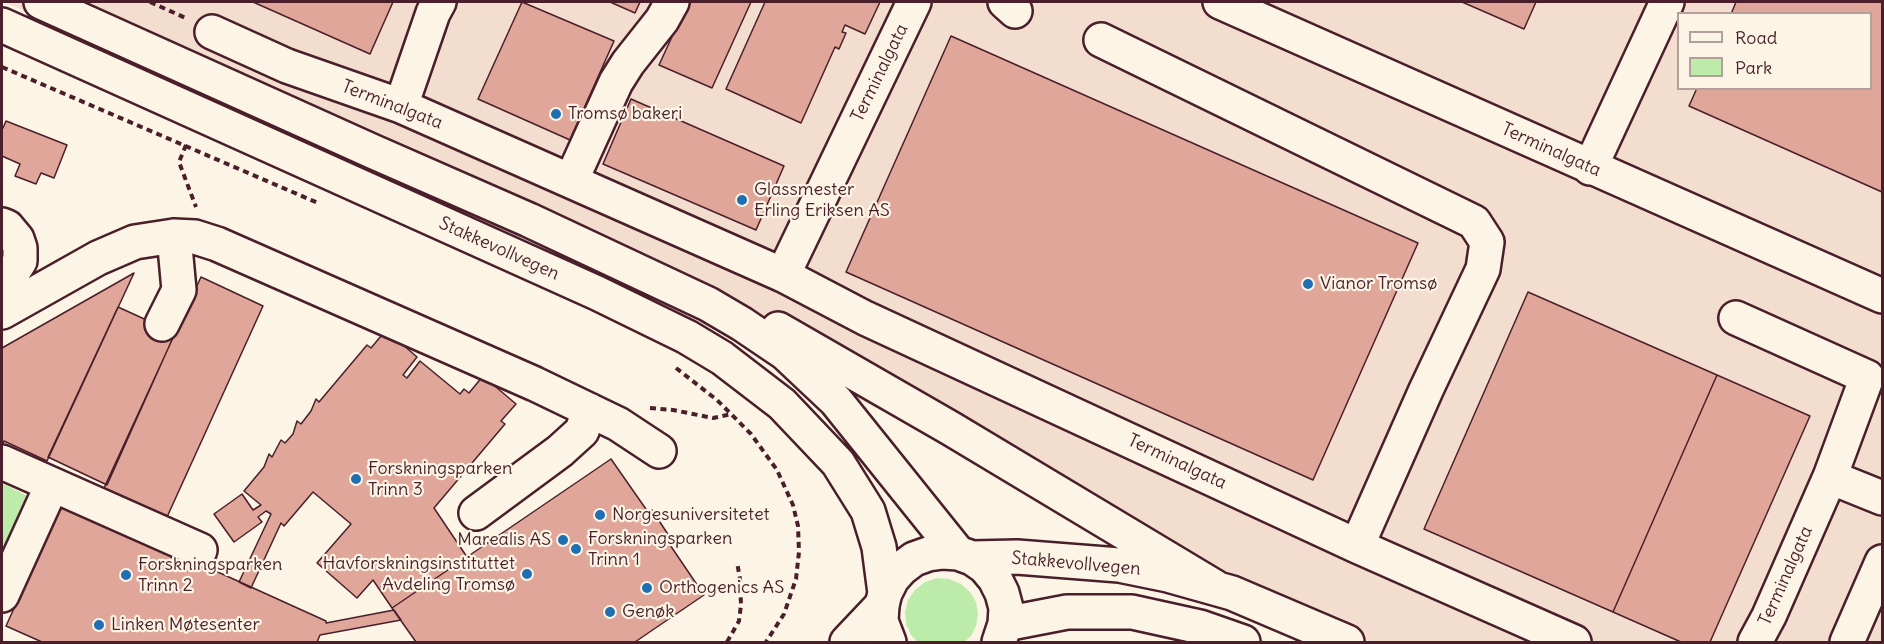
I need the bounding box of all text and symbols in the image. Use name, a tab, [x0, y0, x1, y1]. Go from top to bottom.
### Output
legend	[1677, 12, 1872, 90]
street label: Terminalgata	[847, 20, 913, 126]
text: Road	[1735, 26, 1777, 49]
text: Park	[1735, 56, 1772, 79]
street label: Terminalgata	[338, 76, 446, 134]
place label: Tromsø bakeri	[568, 103, 682, 125]
marker: Tromsø bakeri	[549, 107, 563, 121]
street label: Terminalgata	[1498, 118, 1604, 182]
place label: Glassmester Erling Eriksen AS	[754, 179, 890, 222]
marker: Glassmester Erling Eriksen AS	[735, 193, 749, 207]
street label: Stakkevollvegen	[435, 213, 563, 285]
place label: Vianor Tromsø	[1320, 273, 1437, 295]
marker: Vianor Tromsø	[1301, 277, 1315, 291]
street label: Terminalgata	[1124, 430, 1230, 494]
place label: Forskningsparken Trinn 3	[368, 458, 512, 500]
marker: Forskningsparken Trinn 3	[349, 472, 363, 486]
place label: Norgesuniversitetet	[612, 504, 770, 526]
marker: Norgesuniversitetet	[593, 508, 607, 522]
street label: Terminalgata	[1754, 523, 1818, 629]
place label: Forskningsparken Trinn 1	[588, 528, 732, 570]
place label: Marealis AS	[457, 529, 551, 551]
marker: Marealis AS	[556, 533, 570, 547]
marker: Forskningsparken Trinn 1	[569, 542, 583, 556]
street label: Stakkevollvegen	[1011, 548, 1141, 580]
place label: Havforskningsinstituttet Avdeling Tromsø	[322, 553, 515, 596]
place label: Forskningsparken Trinn 2	[138, 554, 282, 596]
marker: Havforskningsinstituttet Avdeling Tromsø	[520, 567, 534, 581]
marker: Forskningsparken Trinn 2	[119, 568, 133, 582]
place label: Orthogenics AS	[659, 577, 784, 599]
marker: Orthogenics AS	[640, 581, 654, 595]
place label: Genøk	[622, 601, 674, 623]
marker: Genøk	[603, 605, 617, 619]
place label: Linken Møtesenter	[111, 614, 260, 636]
marker: Linken Møtesenter	[92, 618, 106, 632]

